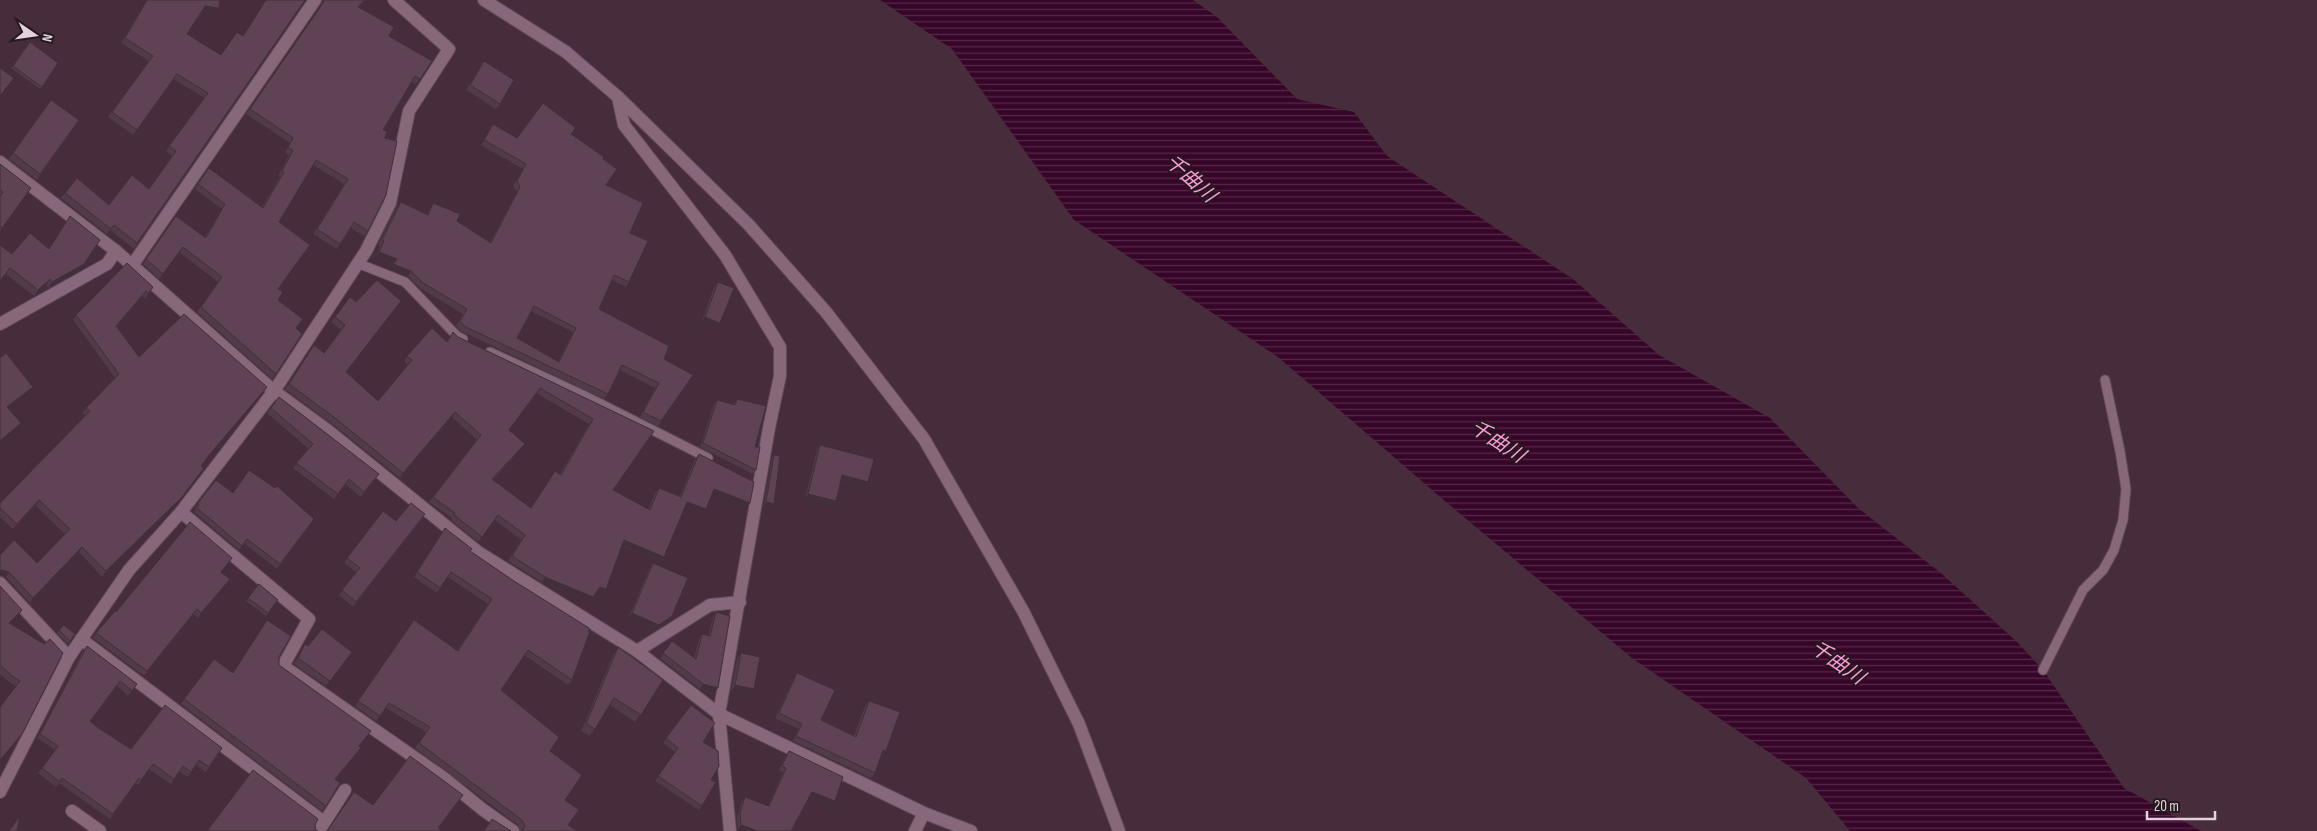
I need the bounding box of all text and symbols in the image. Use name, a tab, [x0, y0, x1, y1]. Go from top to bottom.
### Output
north arrow	[10, 10, 60, 60]
text: N	[38, 32, 56, 43]
water label: 千曲川	[1160, 150, 1222, 209]
water label: 千曲川	[1466, 415, 1531, 469]
water label: 千曲川	[1806, 636, 1871, 691]
scale bar	[2147, 788, 2214, 820]
text: 20 m	[2154, 797, 2179, 816]

